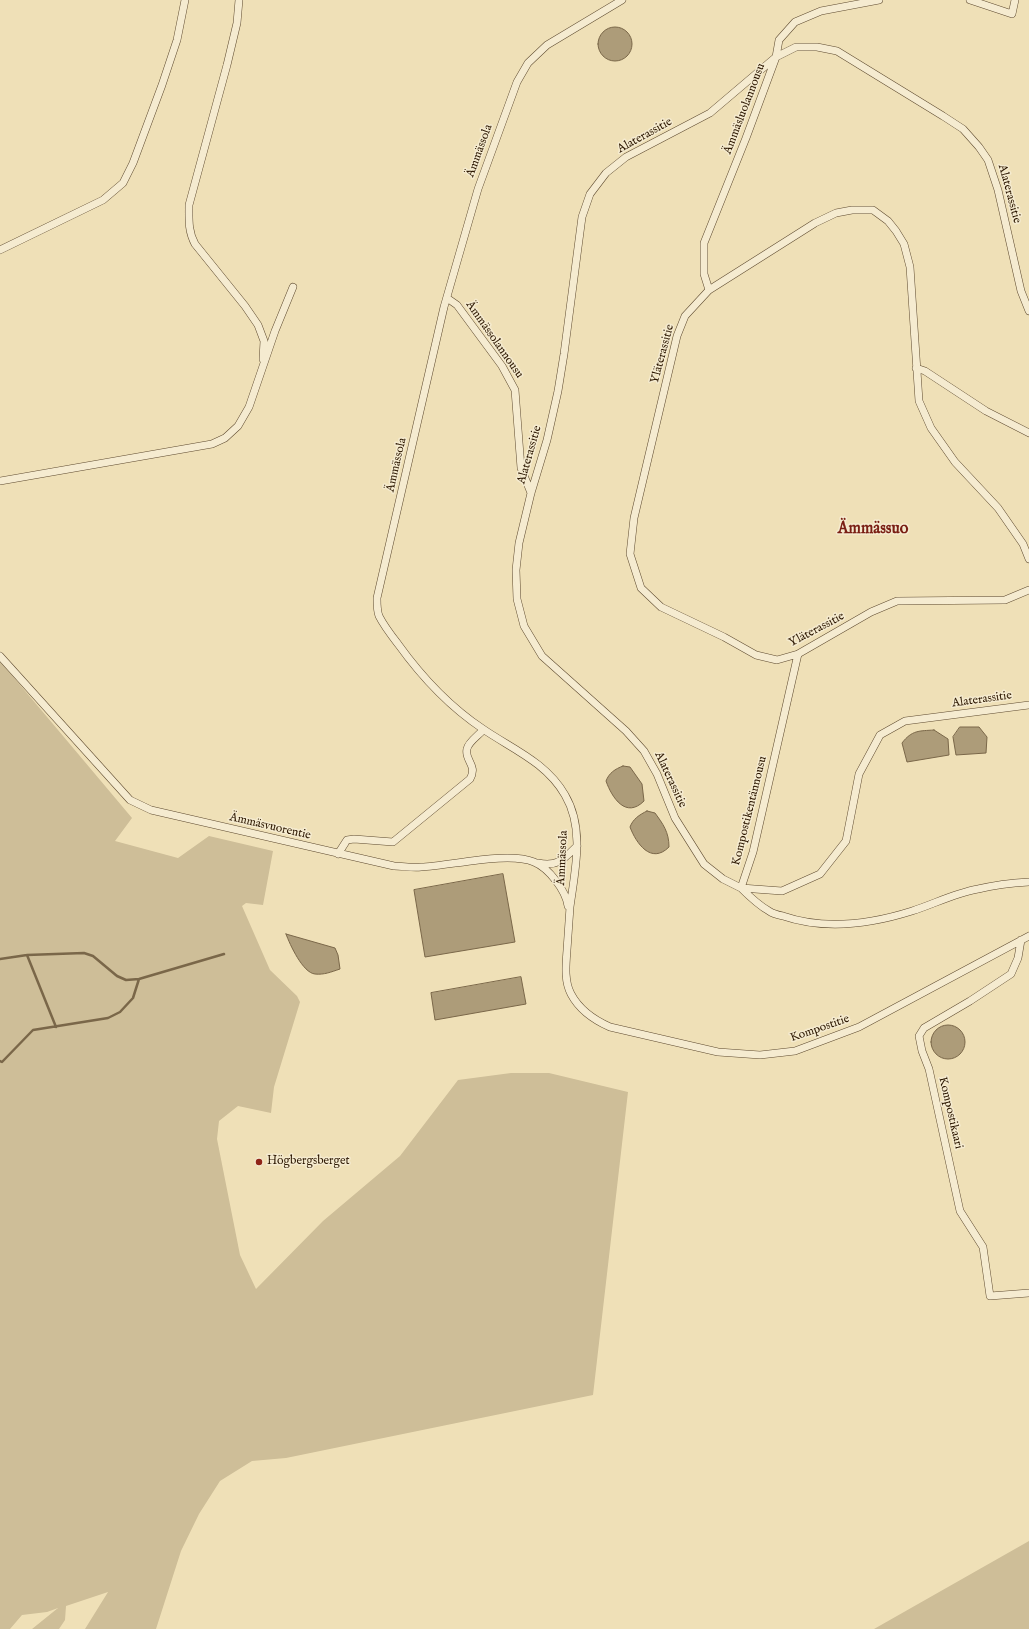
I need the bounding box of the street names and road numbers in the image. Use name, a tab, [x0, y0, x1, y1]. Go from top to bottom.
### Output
street label: Ämmäsluolannousu	[721, 62, 769, 156]
street label: Alaterassitie	[615, 115, 675, 157]
street label: Ämmässola	[464, 123, 496, 179]
street label: Alaterassitie	[994, 163, 1024, 225]
street label: Ämmässolannousu	[462, 299, 526, 381]
street label: Yläterassitie	[648, 323, 678, 385]
street label: Alaterassitie	[515, 424, 545, 486]
street label: Ämmässola	[384, 437, 410, 493]
street label: Yläterassitie	[787, 609, 847, 651]
street label: Alaterassitie	[951, 689, 1013, 711]
street label: Alaterassitie	[651, 750, 689, 810]
street label: Kompostikentännousu	[729, 755, 771, 867]
street label: Ämmäsvuorentie	[228, 811, 312, 843]
street label: Ämmässola	[554, 830, 572, 886]
street label: Kompostitie	[789, 1012, 851, 1046]
street label: Kompostikaari	[935, 1076, 965, 1150]

